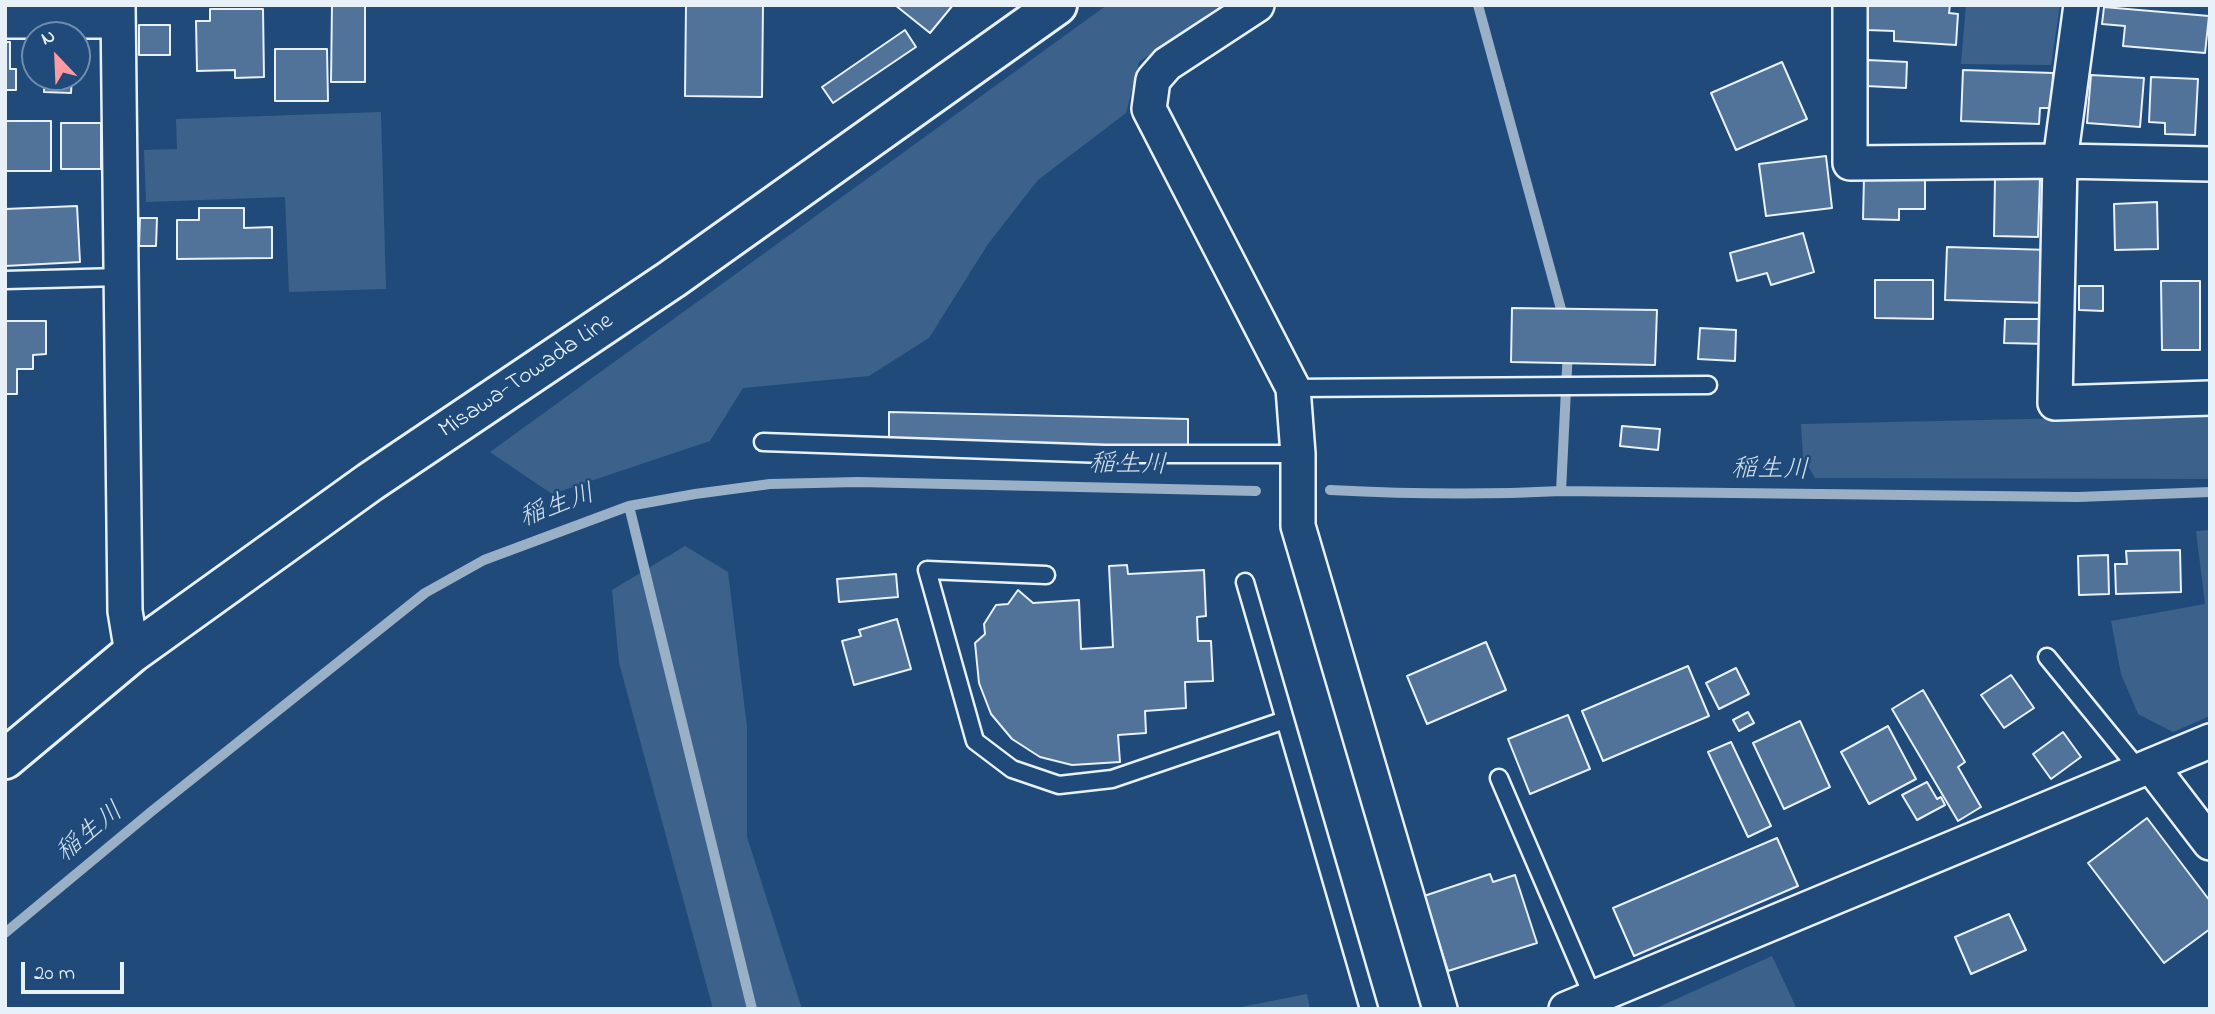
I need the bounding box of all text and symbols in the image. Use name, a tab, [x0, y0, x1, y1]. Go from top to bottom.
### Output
north arrow	[21, 21, 91, 91]
text: N	[37, 23, 60, 53]
street label: Misawa-Towada Line	[434, 308, 620, 446]
water label: 稲生川	[1089, 451, 1167, 483]
water label: 稲生川	[1731, 456, 1809, 488]
water label: 稲生川	[516, 480, 600, 536]
water label: 稲生川	[51, 797, 131, 871]
scale bar	[24, 948, 128, 992]
text: 20 m	[34, 959, 75, 989]

